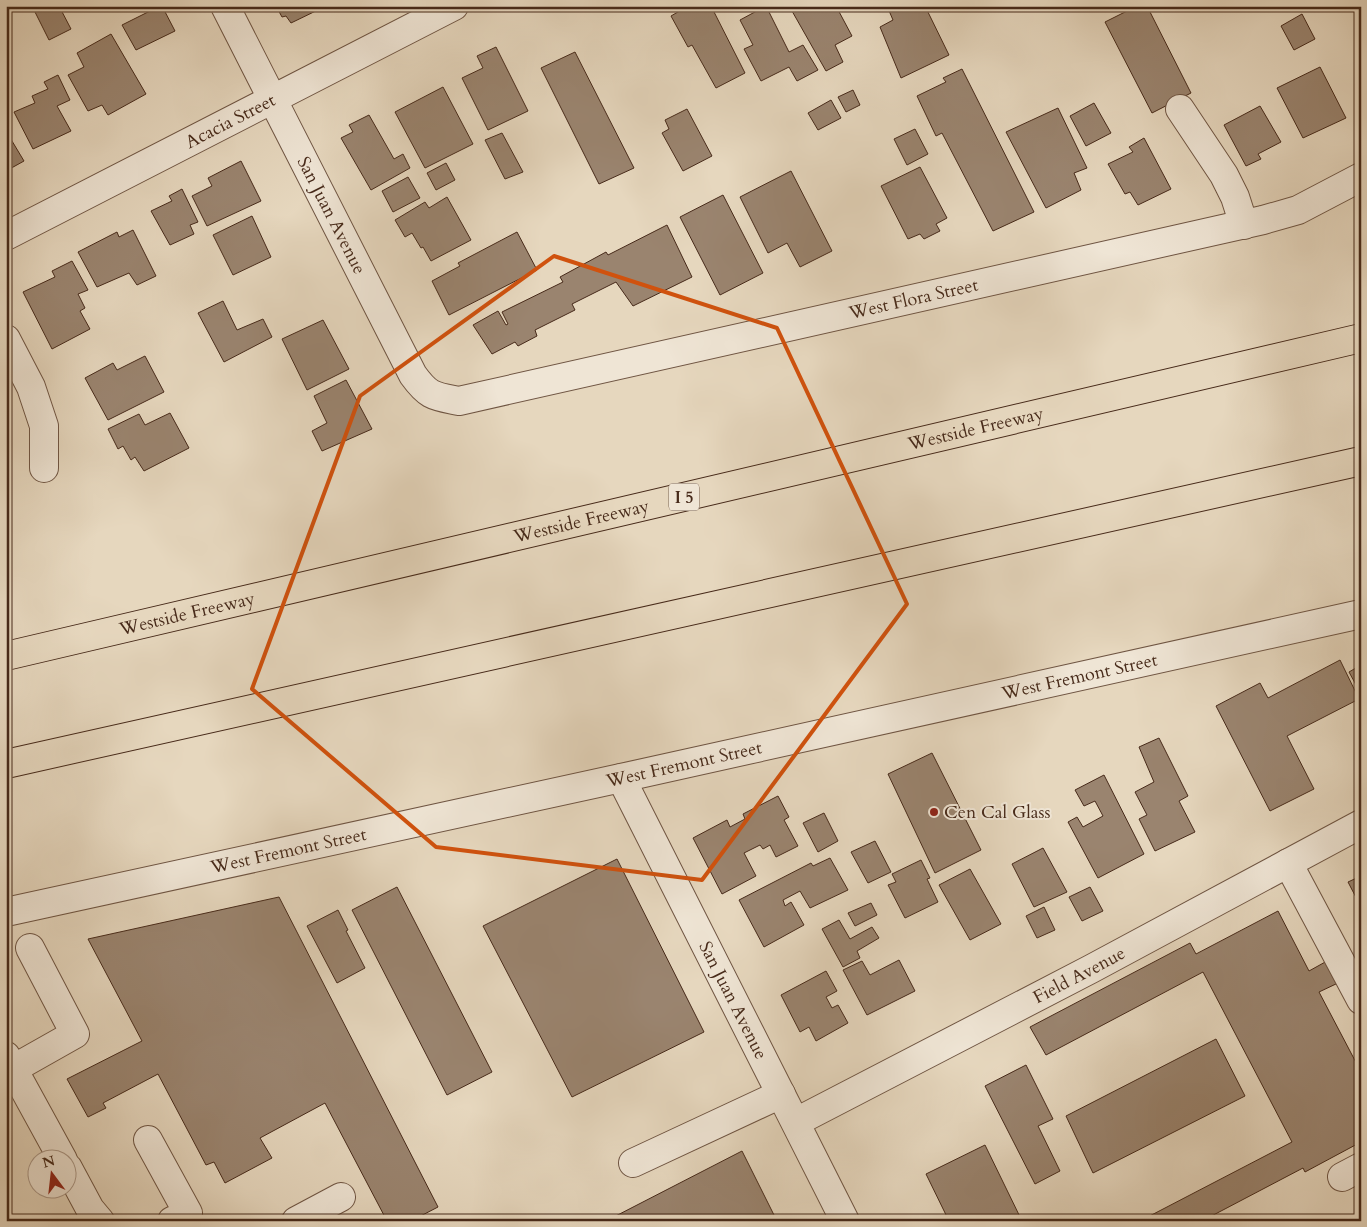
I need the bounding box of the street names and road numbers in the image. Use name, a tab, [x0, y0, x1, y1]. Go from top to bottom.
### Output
street label: Acacia Street	[181, 88, 280, 155]
street label: San Juan Avenue	[291, 152, 372, 279]
street label: West Flora Street	[845, 272, 981, 326]
street label: Westside Freeway	[905, 401, 1046, 457]
road number: I 5	[669, 484, 699, 511]
street label: Westside Freeway	[510, 493, 652, 550]
street label: Westside Freeway	[116, 586, 258, 642]
street label: West Fremont Street	[998, 647, 1160, 706]
street label: West Fremont Street	[603, 735, 765, 794]
street label: West Fremont Street	[207, 822, 369, 880]
street label: San Juan Avenue	[693, 937, 773, 1064]
street label: Field Avenue	[1029, 941, 1130, 1010]

